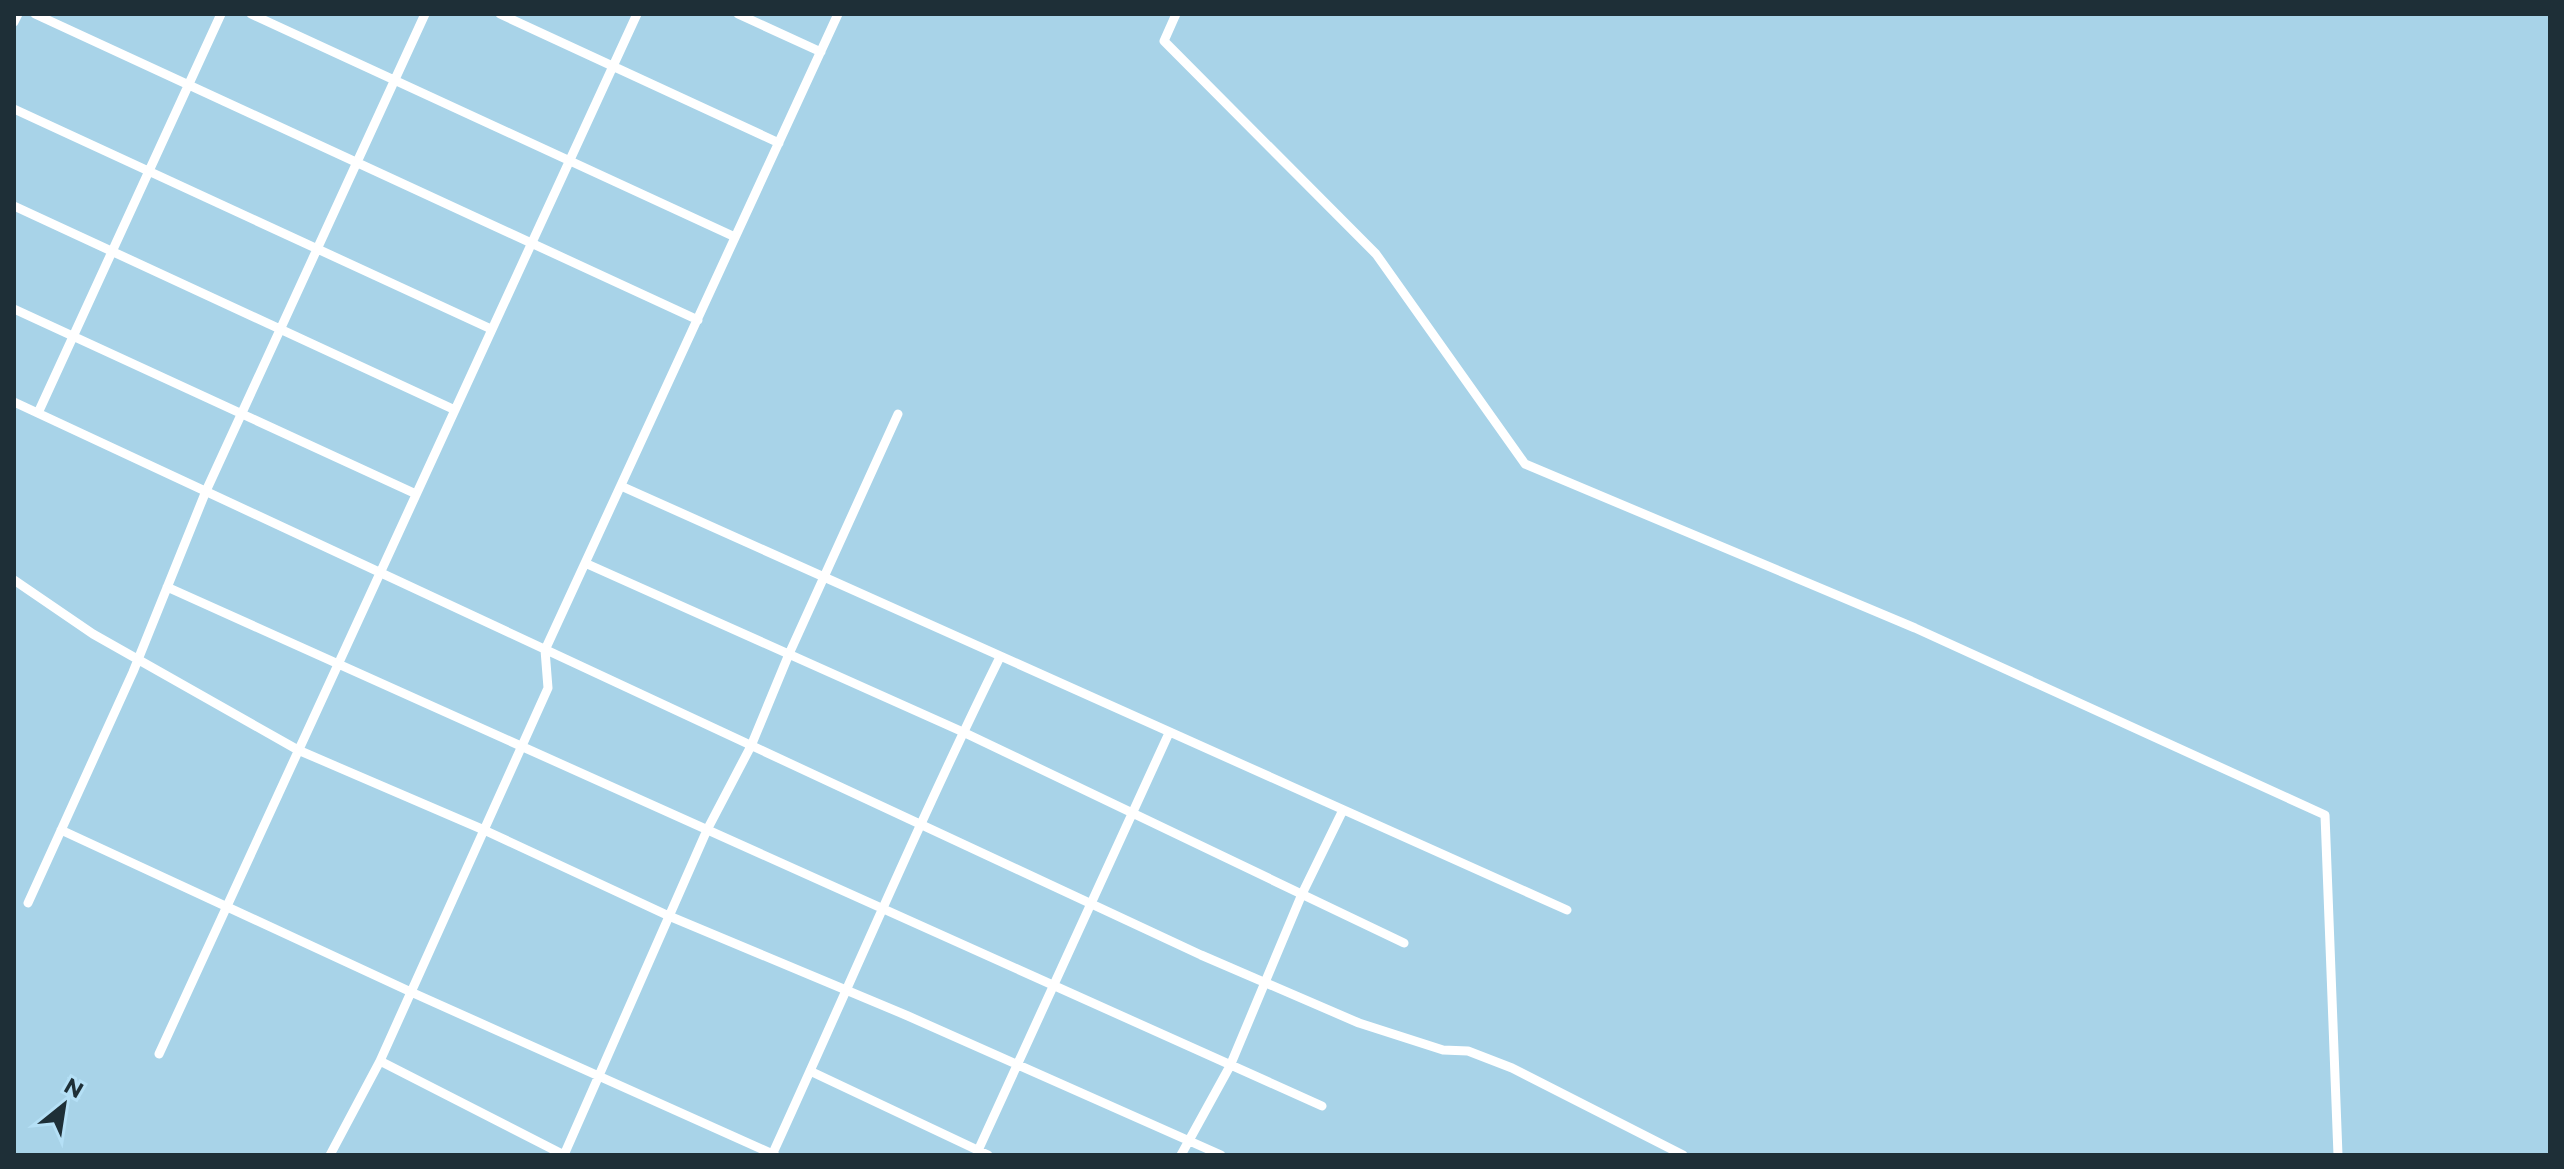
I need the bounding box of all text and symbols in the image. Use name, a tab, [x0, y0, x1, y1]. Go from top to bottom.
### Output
north arrow	[24, 1065, 104, 1145]
text: N	[59, 1072, 88, 1104]

